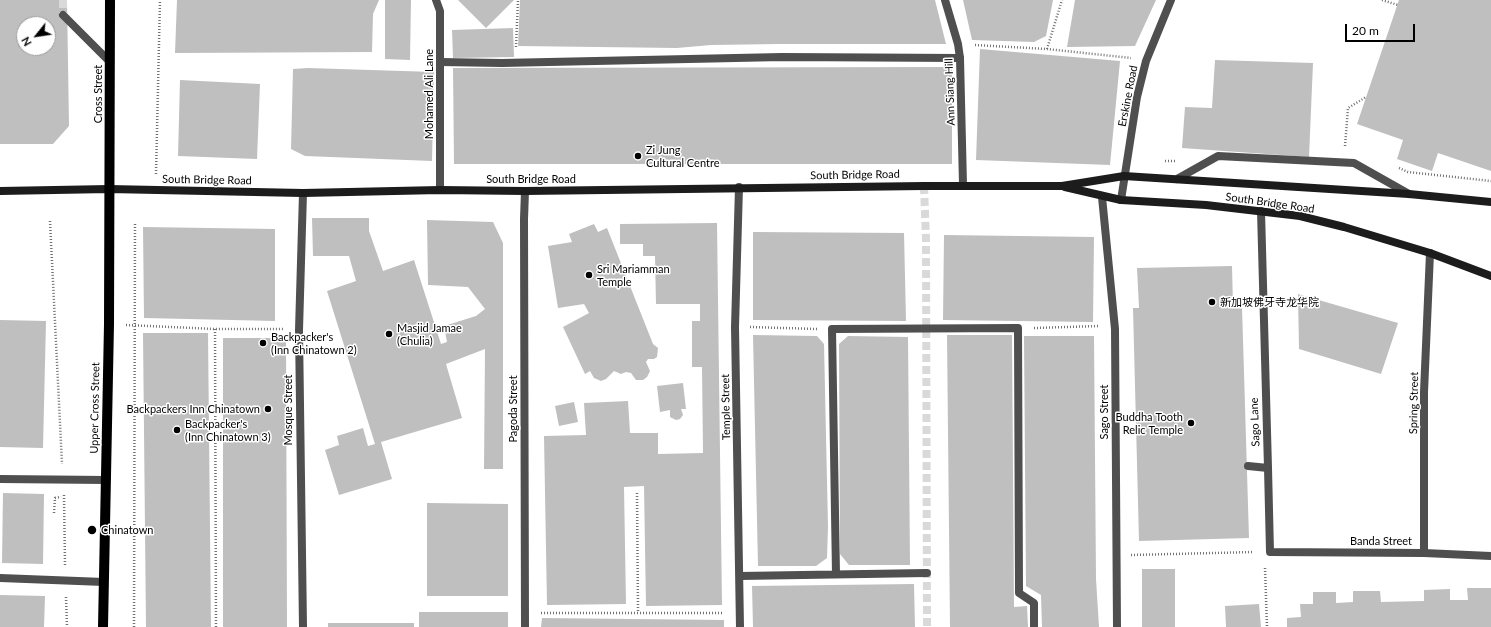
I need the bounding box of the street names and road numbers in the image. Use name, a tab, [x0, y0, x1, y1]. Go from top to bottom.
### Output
street label: Mohamed Ali Lane	[422, 49, 436, 139]
street label: Ann Siang Hill	[942, 58, 958, 126]
street label: Erskine Road	[1116, 64, 1140, 128]
street label: Cross Street	[91, 65, 105, 123]
street label: South Bridge Road	[810, 168, 900, 182]
street label: South Bridge Road	[486, 172, 576, 186]
street label: South Bridge Road	[162, 173, 252, 187]
street label: South Bridge Road	[1225, 190, 1315, 216]
street label: Upper Cross Street	[88, 362, 102, 454]
street label: Spring Street	[1407, 372, 1421, 434]
street label: Temple Street	[719, 374, 733, 440]
street label: Mosque Street	[281, 375, 295, 445]
street label: Pagoda Street	[506, 375, 520, 443]
street label: Sago Street	[1097, 384, 1111, 440]
street label: Sago Lane	[1248, 397, 1262, 447]
street label: Banda Street	[1350, 534, 1412, 548]

